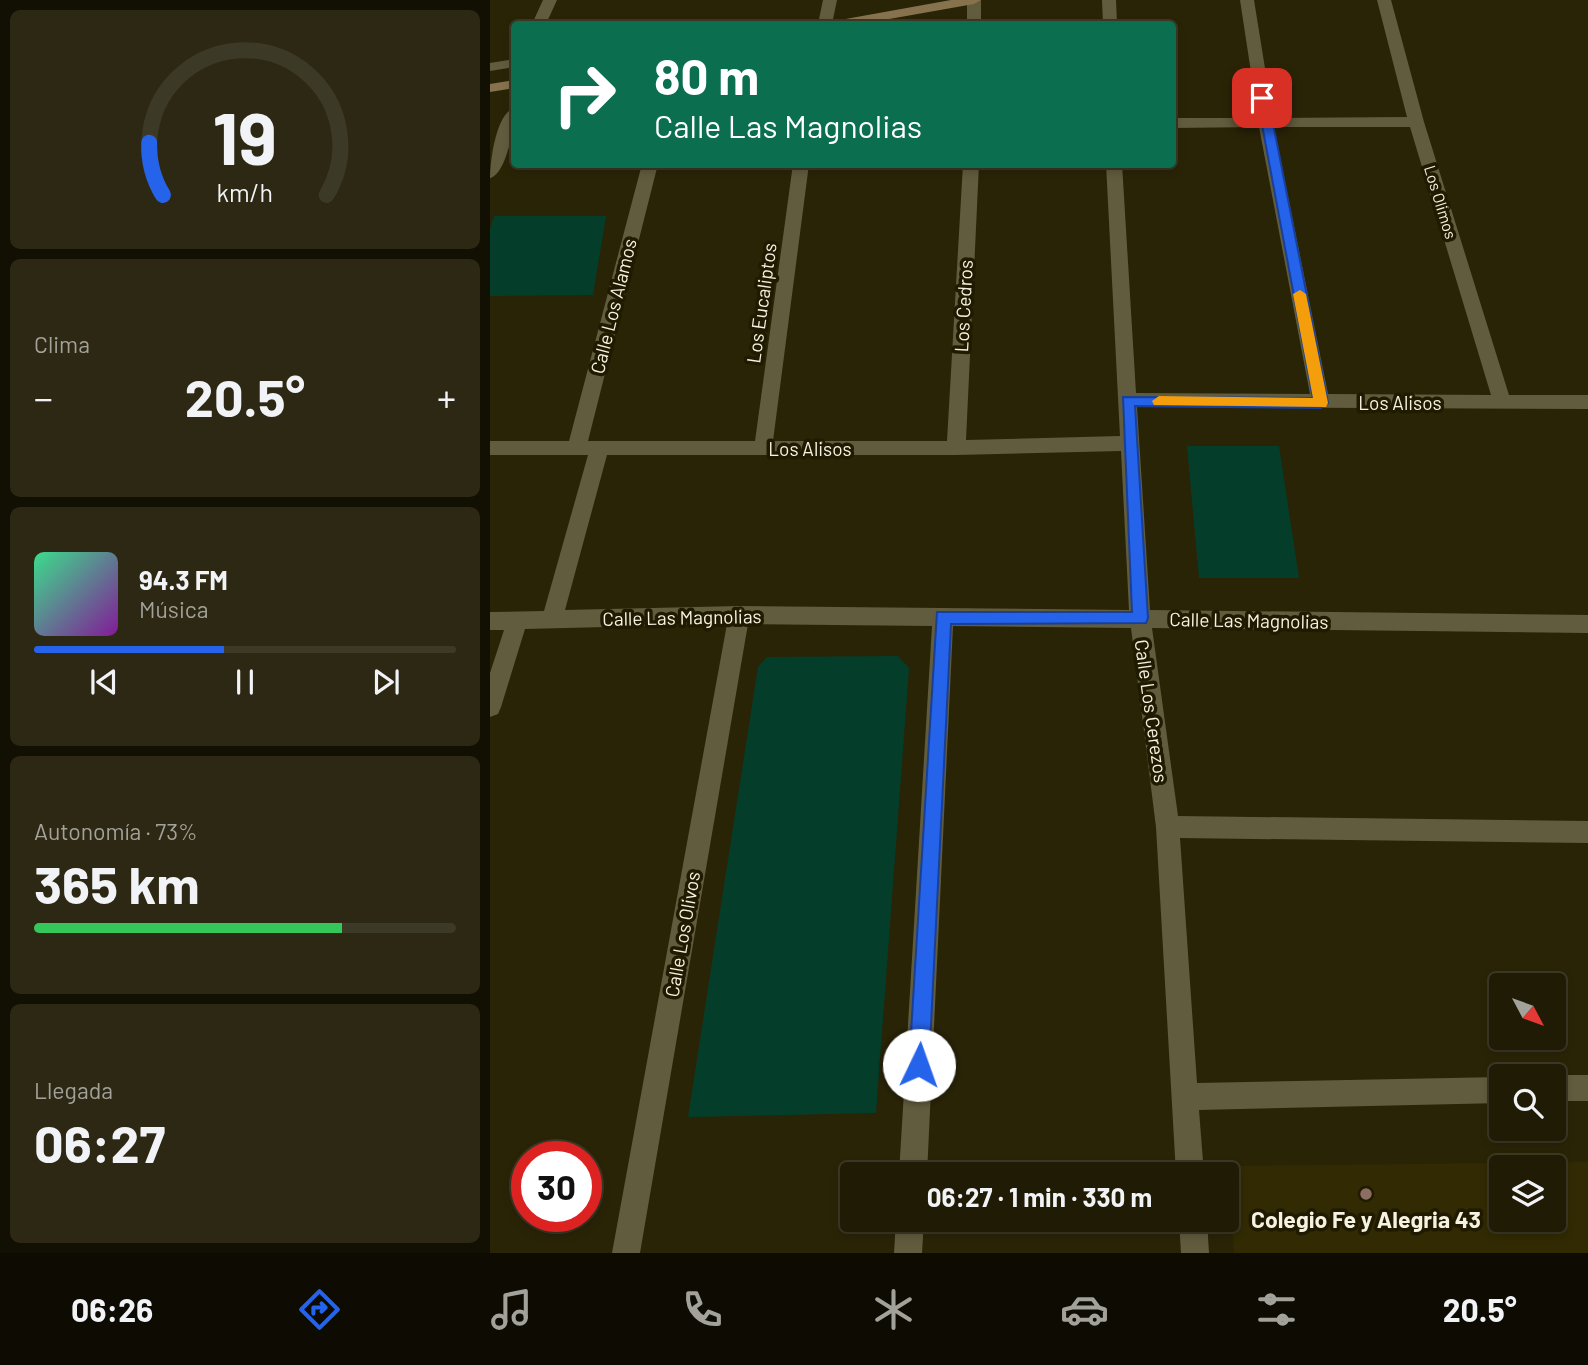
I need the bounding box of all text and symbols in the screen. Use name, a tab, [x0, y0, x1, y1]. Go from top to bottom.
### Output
text: 80 m	[654, 46, 759, 105]
icon: right	[539, 49, 630, 140]
pin	[1232, 68, 1292, 128]
icon: arrive	[1243, 79, 1281, 117]
text: 19	[213, 93, 277, 181]
text: Calle Las Magnolias	[654, 106, 922, 144]
street label: Los Olimos	[1421, 163, 1461, 241]
text: km/h	[217, 177, 273, 207]
street label: Calle Los Alamos	[585, 236, 641, 376]
street label: Los Eucaliptos	[741, 241, 781, 365]
street label: Los Cedros	[949, 259, 977, 353]
text: Clima	[34, 330, 90, 358]
text: 20.5°	[185, 365, 305, 427]
text: −	[34, 374, 53, 420]
text: +	[437, 374, 456, 420]
street label: Los Alisos	[1358, 391, 1442, 414]
street label: Los Alisos	[768, 437, 852, 460]
text: 94.3 FM	[139, 564, 228, 595]
text: Música	[139, 595, 208, 623]
street label: Calle Las Magnolias	[602, 604, 762, 630]
street label: Calle Las Magnolias	[1169, 607, 1329, 633]
street label: Calle Los Cerezos	[1131, 638, 1173, 784]
icon: previous	[85, 663, 123, 701]
icon: pause	[226, 663, 264, 701]
icon: next	[367, 663, 405, 701]
text: Autonomía · 73%	[34, 817, 198, 845]
text: 365 km	[34, 852, 200, 914]
street label: Calle Los Olivos	[660, 869, 704, 999]
north arrow	[1489, 973, 1566, 1050]
map controls	[1489, 973, 1566, 1232]
position arrow	[882, 1028, 956, 1102]
button: search	[1489, 1064, 1566, 1141]
text: Llegada	[34, 1076, 113, 1104]
text: 06:27	[34, 1111, 165, 1173]
speed limit sign: 30	[511, 1141, 602, 1232]
button: layers	[1489, 1155, 1566, 1232]
text: 06:27 · 1 min · 330 m	[927, 1181, 1152, 1212]
marker: Colegio Fe y Alegria 43	[1358, 1186, 1374, 1202]
place label: Colegio Fe y Alegria 43	[1251, 1205, 1481, 1233]
icon: directions	[295, 1285, 344, 1334]
icon: music	[487, 1285, 536, 1334]
icon: phone	[678, 1285, 727, 1334]
icon: climate	[869, 1285, 918, 1334]
icon: car	[1060, 1285, 1109, 1334]
icon: filters	[1252, 1285, 1301, 1334]
text: 06:26	[71, 1290, 153, 1328]
text: 20.5°	[1443, 1290, 1517, 1328]

